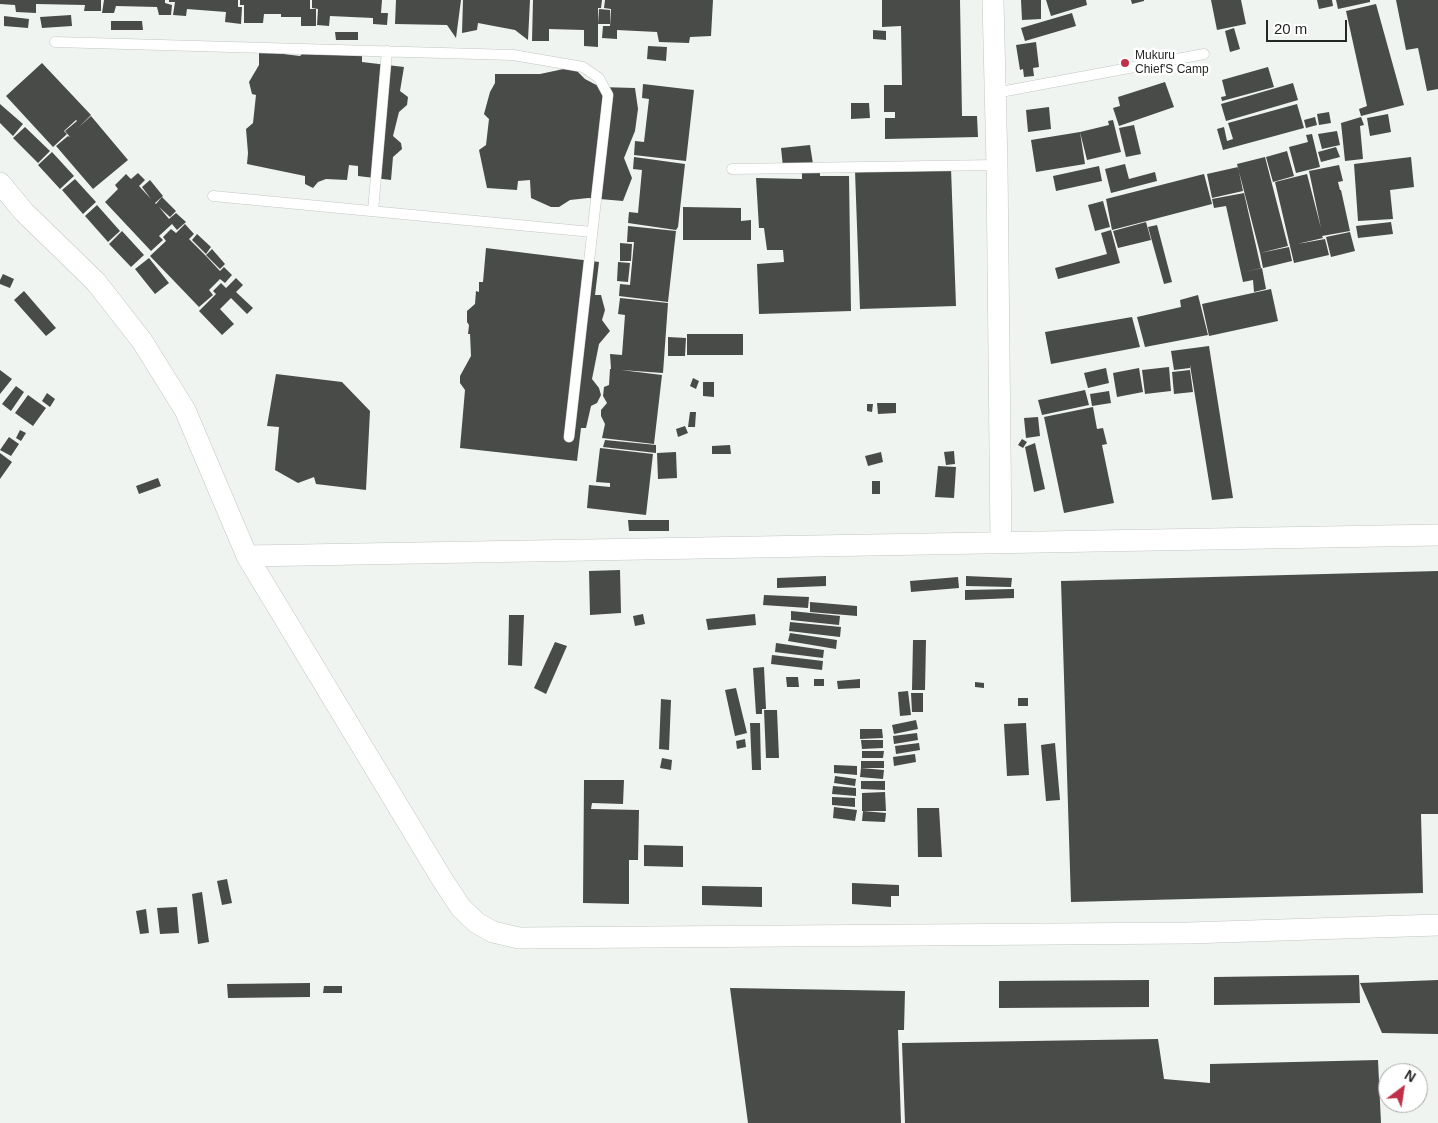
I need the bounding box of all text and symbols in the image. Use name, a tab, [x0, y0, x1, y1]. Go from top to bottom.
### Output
scale bar	[1268, 10, 1349, 42]
text: 20 m	[1274, 20, 1307, 37]
place label: Mukuru Chief'S Camp	[1135, 49, 1209, 77]
marker: Mukuru Chief'S Camp	[1119, 57, 1131, 69]
north arrow	[1378, 1063, 1428, 1113]
text: N	[1402, 1067, 1419, 1085]

